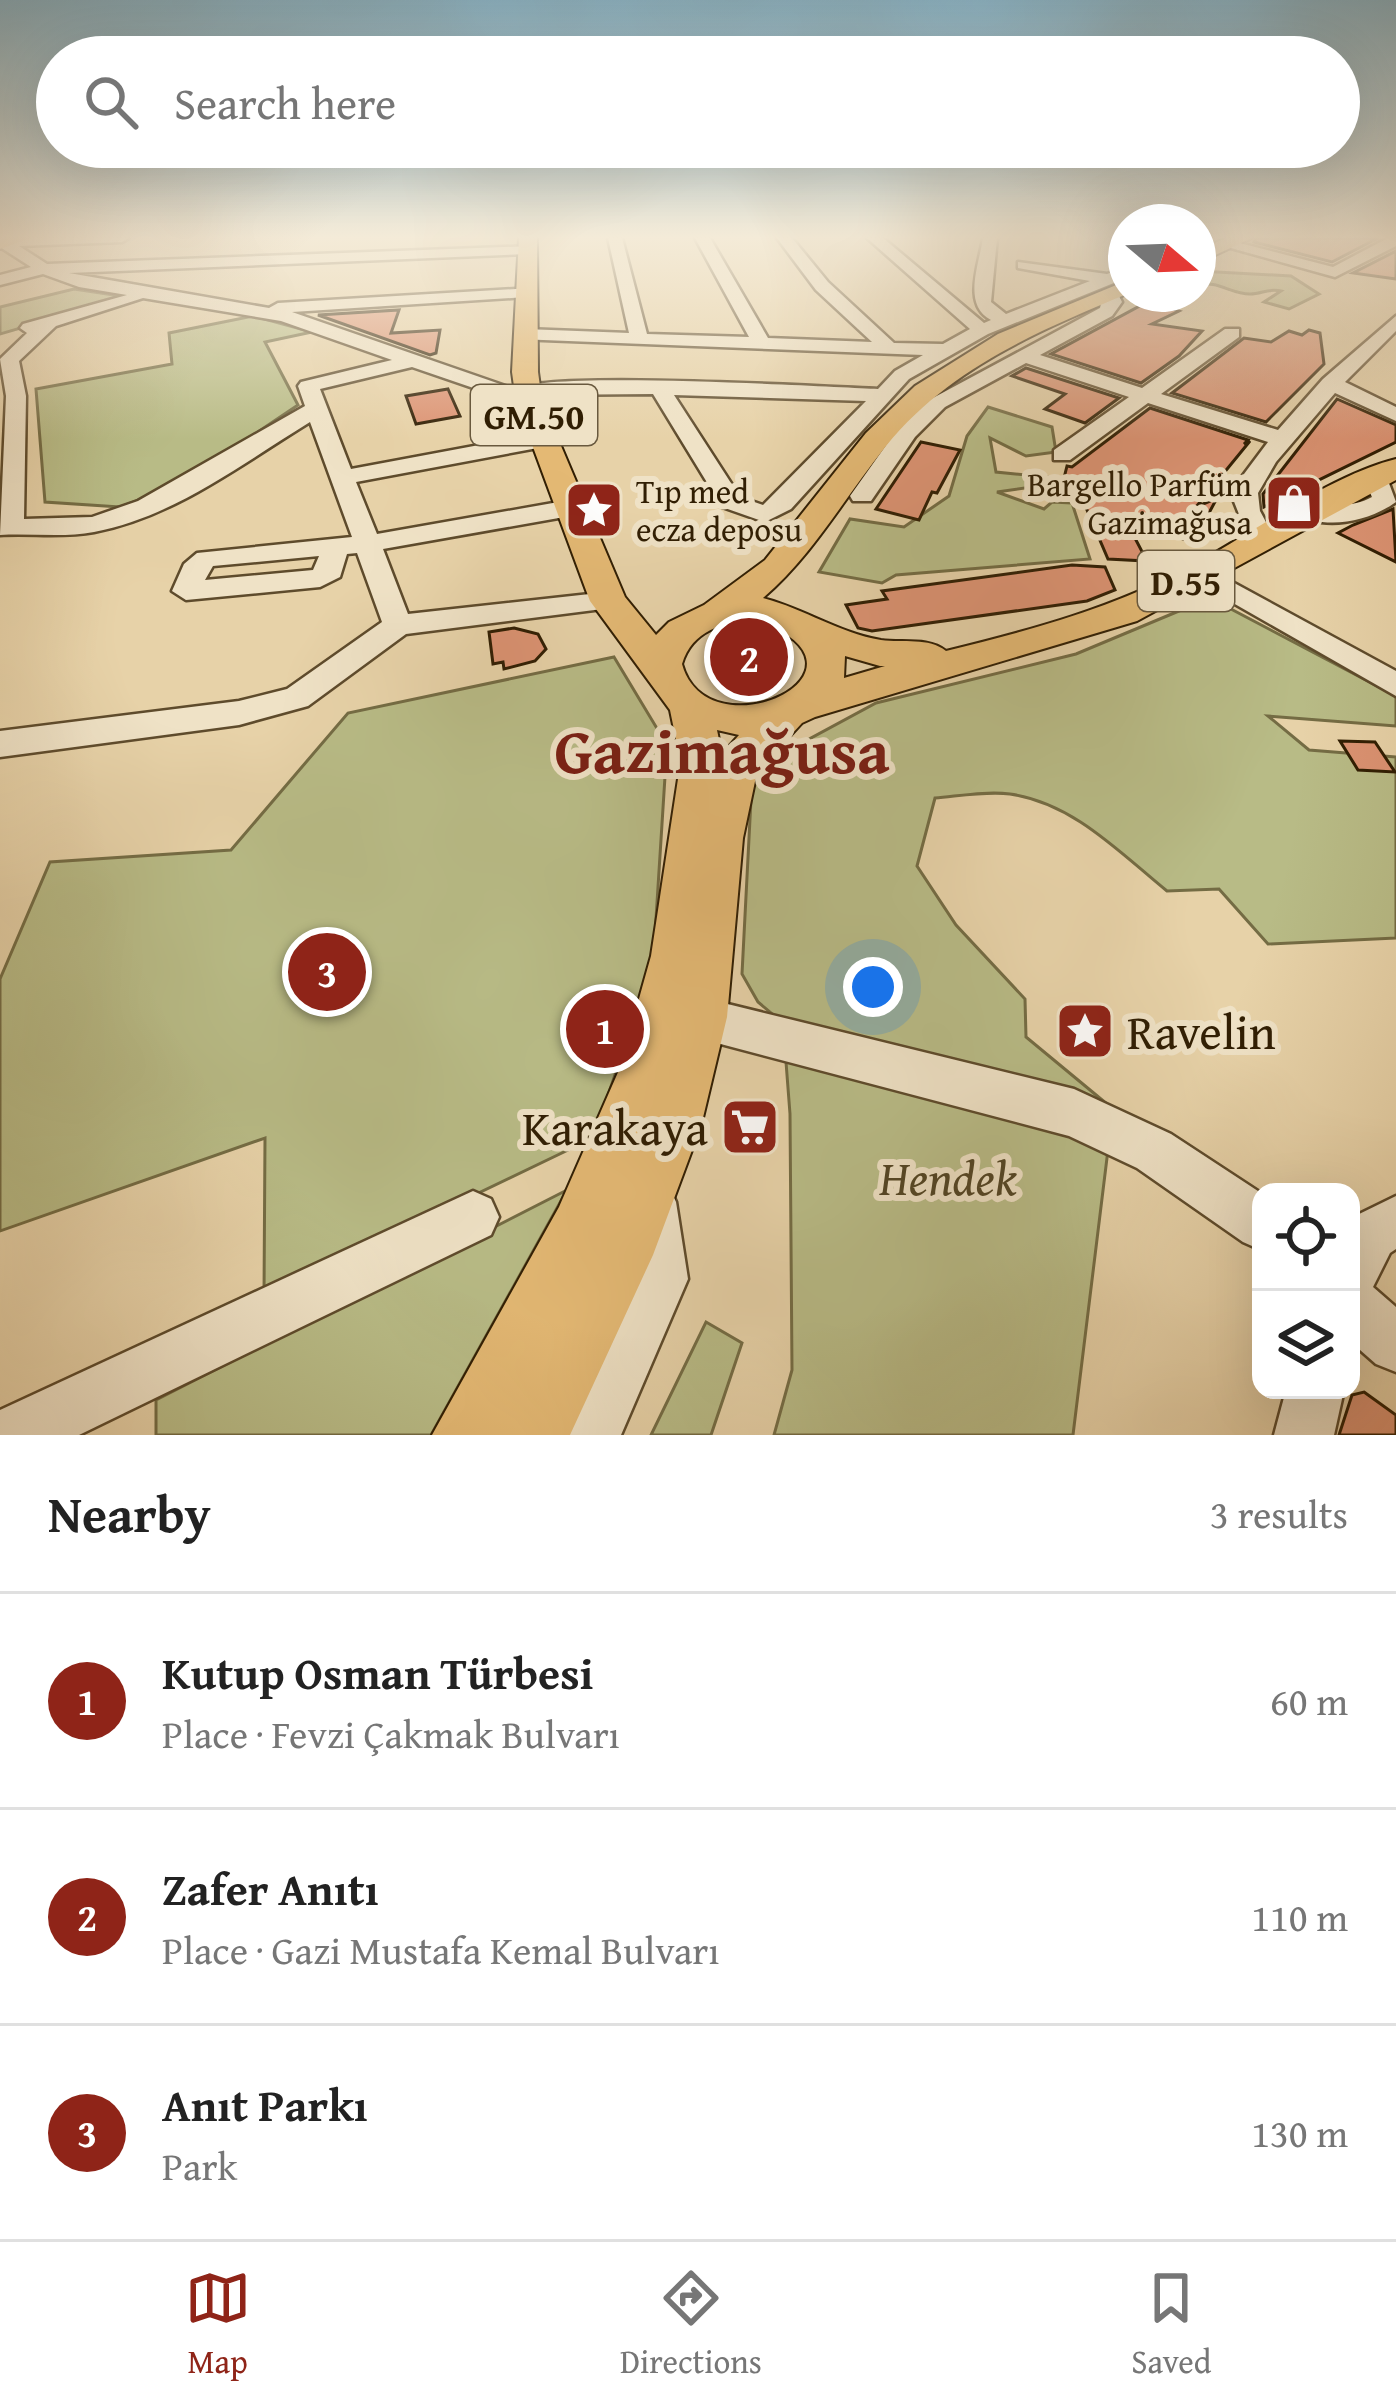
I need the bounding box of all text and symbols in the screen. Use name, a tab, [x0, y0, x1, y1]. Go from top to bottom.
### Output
search box	[36, 36, 1360, 168]
icon: search	[78, 69, 144, 135]
text: Search here	[174, 70, 396, 135]
north arrow	[1108, 204, 1216, 312]
road number: GM.50	[471, 385, 597, 445]
place label: Bargello Parfüm Gazimağusa	[1027, 460, 1252, 546]
place label: Tıp med ecza deposu	[636, 467, 802, 553]
shop icon: Bargello Parfüm Gazimağusa	[1263, 472, 1325, 534]
place icon: Tıp med ecza deposu	[563, 479, 625, 541]
road number: D.55	[1138, 551, 1234, 611]
pin: 2	[710, 612, 788, 702]
district label: Gazimağusa	[554, 704, 890, 796]
pin: 3	[288, 927, 366, 1017]
your location	[843, 957, 903, 1017]
pin: 1	[566, 984, 644, 1074]
place label: Ravelin	[1127, 996, 1276, 1067]
place icon: Ravelin	[1054, 1000, 1116, 1062]
place label: Karakaya	[522, 1092, 708, 1163]
supermarket icon: Karakaya	[719, 1096, 781, 1158]
park label: Hendek	[878, 1142, 1018, 1213]
map controls	[1252, 1183, 1360, 1399]
button: locate	[1252, 1183, 1360, 1291]
button: layers	[1252, 1291, 1360, 1399]
text: Nearby	[48, 1476, 211, 1551]
text: 3 results	[1210, 1485, 1348, 1542]
text: Kutup Osman Türbesi	[162, 1640, 593, 1705]
text: 1	[77, 1672, 97, 1729]
text: 60 m	[1270, 1672, 1348, 1729]
text: Place · Fevzi Çakmak Bulvarı	[162, 1705, 620, 1762]
text: Zafer Anıtı	[162, 1856, 379, 1921]
text: 2	[77, 1888, 97, 1945]
text: 110 m	[1251, 1888, 1348, 1945]
text: Place · Gazi Mustafa Kemal Bulvarı	[162, 1921, 719, 1978]
text: Anıt Parkı	[162, 2072, 368, 2137]
text: 3	[77, 2104, 97, 2161]
text: 130 m	[1251, 2104, 1348, 2161]
text: Park	[162, 2137, 237, 2194]
tab: Map	[185, 2265, 251, 2385]
tab: Directions	[620, 2265, 762, 2385]
tab: Saved	[1131, 2265, 1211, 2385]

